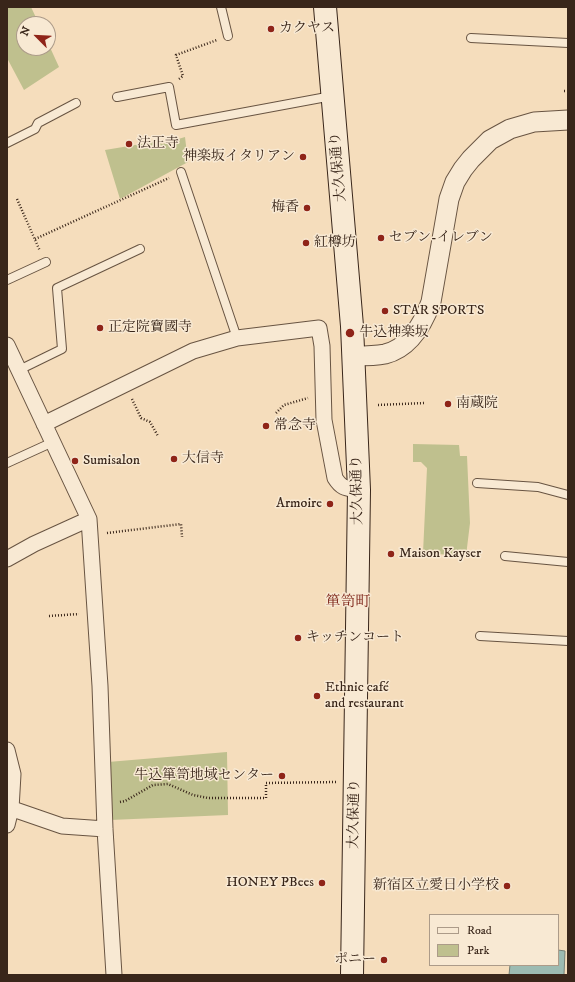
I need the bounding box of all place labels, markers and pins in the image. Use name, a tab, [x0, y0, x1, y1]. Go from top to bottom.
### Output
place label: カクヤス	[279, 21, 335, 37]
marker: カクヤス	[266, 24, 276, 34]
place label: 法正寺	[137, 136, 179, 152]
marker: 法正寺	[124, 139, 134, 149]
place label: 神楽坂イタリアン	[183, 149, 295, 165]
marker: 神楽坂イタリアン	[298, 152, 308, 162]
place label: 梅香	[271, 200, 299, 216]
marker: 梅香	[302, 203, 312, 213]
place label: セブン-イレブン	[389, 230, 493, 246]
marker: セブン-イレブン	[376, 233, 386, 243]
place label: 紅樽坊	[314, 235, 356, 251]
marker: 紅樽坊	[301, 238, 311, 248]
place label: STAR SPORTS	[393, 303, 484, 319]
marker: STAR SPORTS	[380, 306, 390, 316]
place label: 正定院寶國寺	[108, 320, 192, 336]
marker: 正定院寶國寺	[95, 323, 105, 333]
place label: 牛込神楽坂	[359, 325, 429, 341]
marker: 牛込神楽坂	[344, 327, 356, 339]
place label: 南蔵院	[456, 396, 498, 412]
marker: 南蔵院	[443, 399, 453, 409]
place label: 常念寺	[274, 418, 316, 434]
marker: 常念寺	[261, 421, 271, 431]
place label: 大信寺	[182, 451, 224, 467]
place label: Sumisalon	[83, 453, 140, 469]
marker: 大信寺	[169, 454, 179, 464]
marker: Sumisalon	[70, 456, 80, 466]
place label: Armoire	[276, 496, 322, 512]
marker: Armoire	[325, 499, 335, 509]
place label: Maison Kayser	[399, 546, 481, 562]
marker: Maison Kayser	[386, 549, 396, 559]
place label: キッチンコート	[306, 630, 404, 646]
marker: キッチンコート	[293, 633, 303, 643]
place label: Ethnic café and restaurant	[325, 680, 404, 712]
marker: Ethnic café and restaurant	[312, 691, 322, 701]
place label: 牛込箪笥地域センター	[134, 768, 274, 784]
marker: 牛込箪笥地域センター	[277, 771, 287, 781]
place label: HONEY PBees	[226, 875, 314, 891]
marker: HONEY PBees	[317, 878, 327, 888]
place label: 新宿区立愛日小学校	[373, 878, 499, 894]
marker: 新宿区立愛日小学校	[502, 881, 512, 891]
place label: ポニー	[334, 952, 376, 968]
marker: ポニー	[379, 955, 389, 965]

